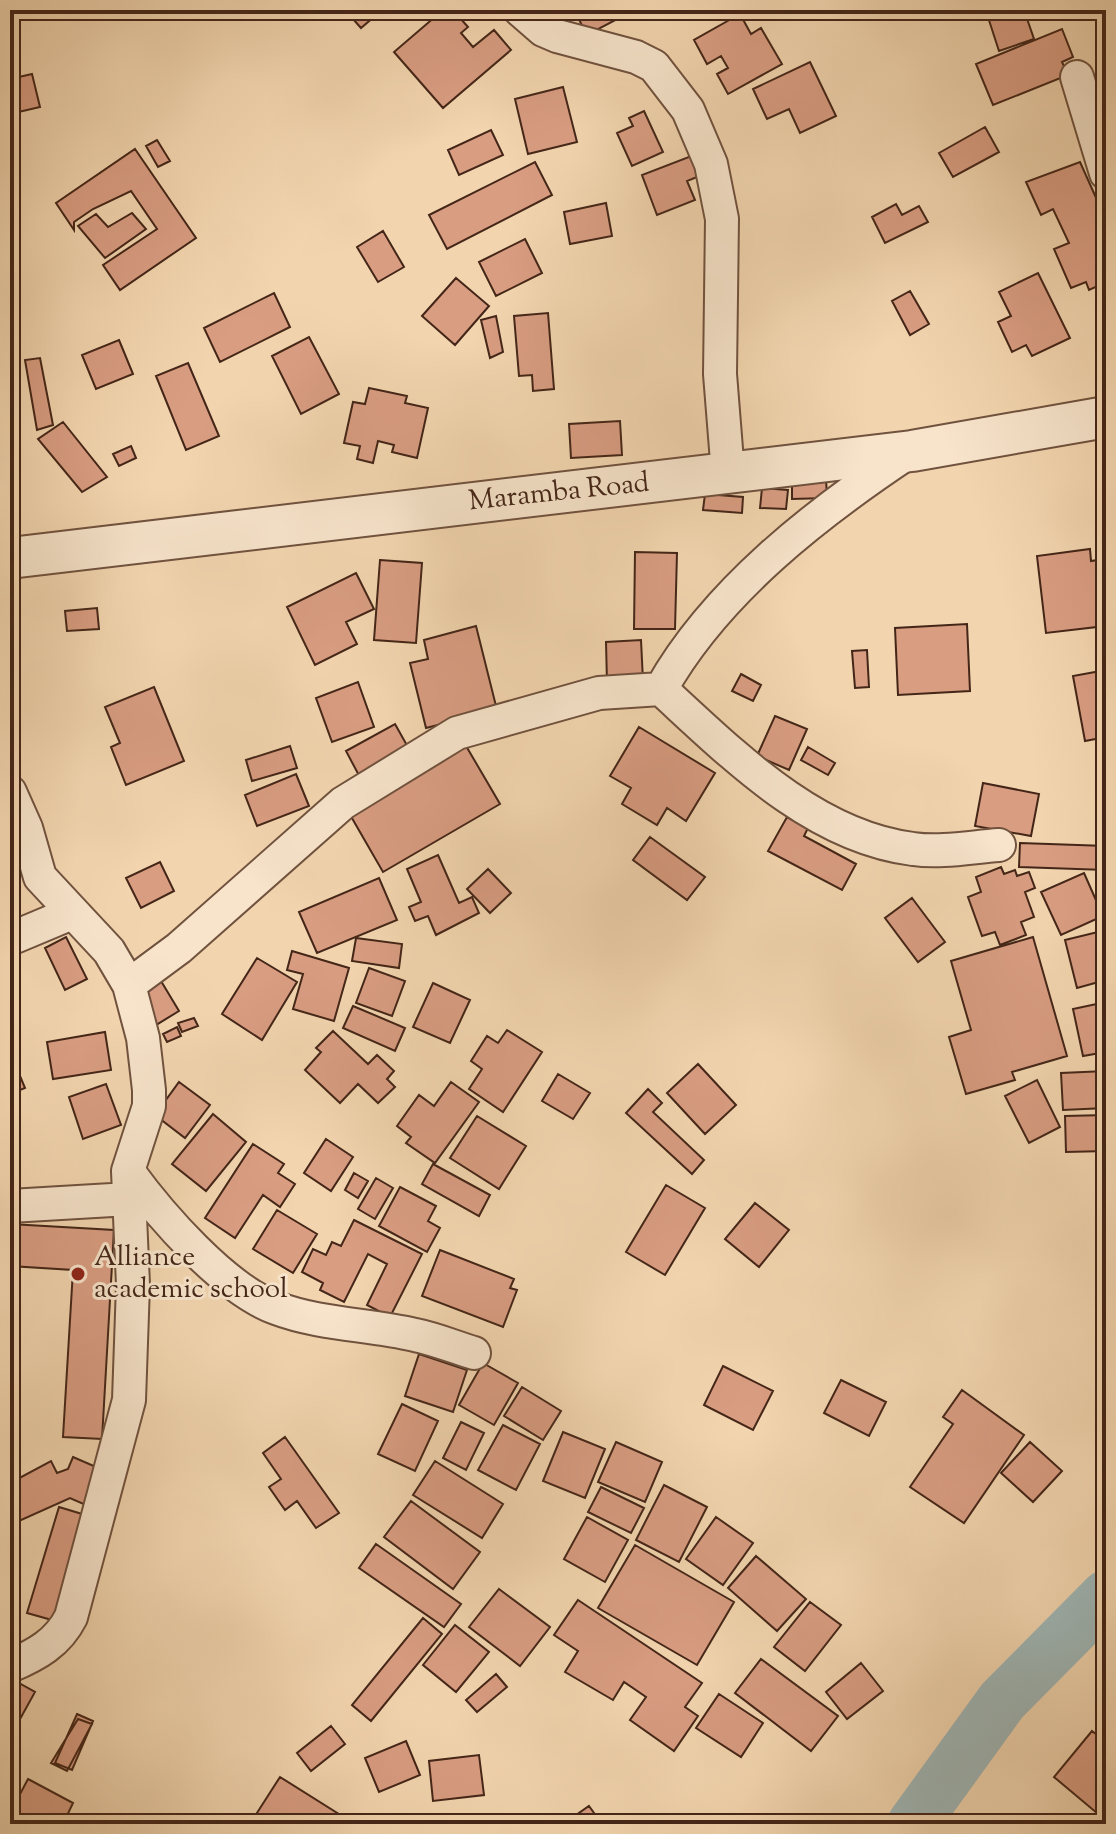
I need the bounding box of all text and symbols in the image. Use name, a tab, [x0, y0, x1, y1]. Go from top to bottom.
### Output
street label: Maramba Road	[467, 464, 652, 522]
place label: Alliance academic school	[94, 1238, 288, 1310]
marker: Alliance academic school	[69, 1265, 87, 1283]

